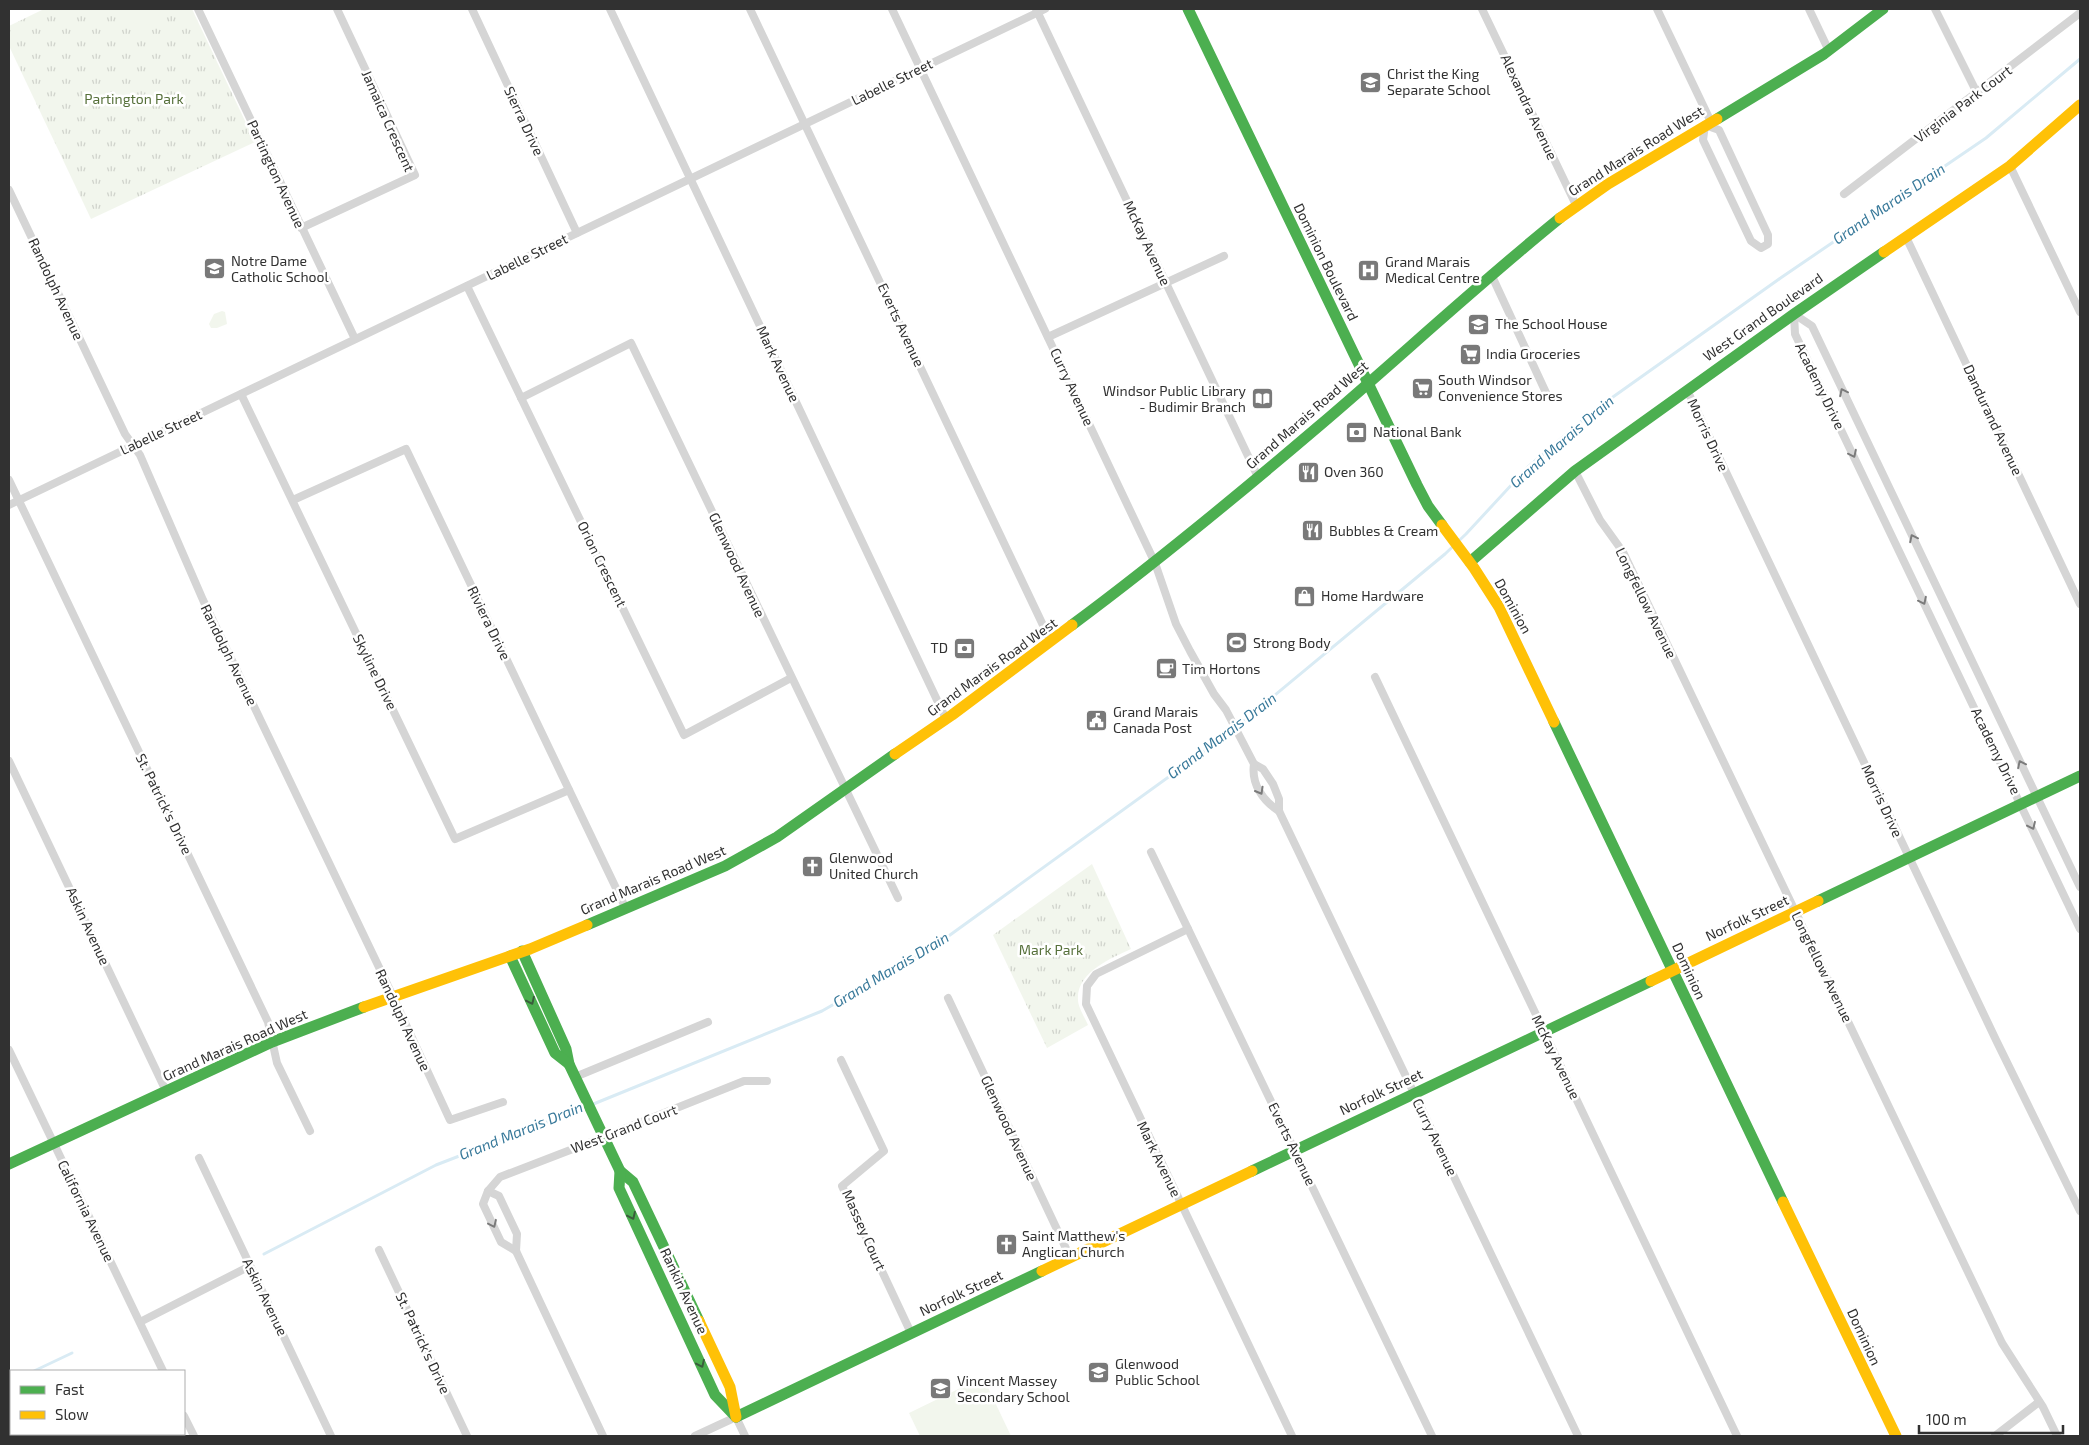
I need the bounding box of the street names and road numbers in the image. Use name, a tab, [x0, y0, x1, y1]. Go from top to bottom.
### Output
street label: Alexandra Avenue	[1498, 51, 1561, 162]
street label: Labelle Street	[848, 55, 935, 109]
street label: Virginia Park Court	[1911, 61, 2015, 146]
street label: Jamaica Crescent	[358, 67, 418, 174]
street label: Sierra Drive	[501, 84, 548, 158]
street label: Grand Marais Road West	[1565, 102, 1707, 199]
street label: Partington Avenue	[244, 117, 309, 231]
street label: McKay Avenue	[1120, 198, 1175, 288]
street label: Dominion Boulevard	[1291, 200, 1362, 323]
street label: Labelle Street	[483, 230, 570, 284]
street label: Randolph Avenue	[25, 235, 88, 342]
street label: West Grand Boulevard	[1700, 269, 1826, 364]
street label: Everts Avenue	[875, 280, 928, 369]
street label: Mark Avenue	[753, 323, 804, 405]
street label: Academy Drive	[1792, 340, 1849, 432]
street label: Curry Avenue	[1047, 345, 1098, 428]
street label: Grand Marais Road West	[1242, 357, 1371, 472]
street label: Dandurand Avenue	[1960, 362, 2027, 478]
street label: Morris Drive	[1684, 396, 1733, 474]
street label: Labelle Street	[117, 405, 204, 458]
street label: Glenwood Avenue	[706, 510, 769, 620]
street label: Orion Crescent	[574, 518, 631, 609]
street label: Longfellow Avenue	[1612, 545, 1681, 661]
street label: Dominion	[1491, 575, 1536, 636]
street label: Riviera Drive	[464, 583, 515, 663]
street label: Randolph Avenue	[198, 601, 261, 708]
street label: Grand Marais Road West	[923, 614, 1060, 719]
street label: Skyline Drive	[350, 631, 401, 712]
street label: Academy Drive	[1968, 705, 2025, 797]
street label: St. Patrick's Drive	[133, 751, 196, 857]
street label: Morris Drive	[1858, 762, 1907, 840]
street label: Grand Marais Road West	[577, 841, 728, 918]
street label: Askin Avenue	[63, 884, 114, 968]
street label: Norfolk Street	[1703, 891, 1791, 944]
street label: Longfellow Avenue	[1788, 909, 1857, 1025]
street label: Dominion	[1669, 940, 1710, 1002]
street label: Randolph Avenue	[372, 966, 435, 1073]
street label: Grand Marais Road West	[160, 1005, 310, 1084]
street label: McKay Avenue	[1529, 1012, 1584, 1102]
street label: Norfolk Street	[1337, 1065, 1425, 1118]
street label: Glenwood Avenue	[978, 1073, 1041, 1183]
street label: Curry Avenue	[1409, 1095, 1462, 1178]
street label: Everts Avenue	[1265, 1099, 1320, 1188]
street label: West Grand Court	[568, 1100, 679, 1157]
street label: Mark Avenue	[1134, 1118, 1185, 1199]
street label: California Avenue	[54, 1157, 118, 1264]
street label: Massey Court	[839, 1187, 890, 1273]
street label: Rankin Avenue	[657, 1245, 712, 1336]
street label: Askin Avenue	[239, 1255, 292, 1338]
street label: Norfolk Street	[917, 1266, 1005, 1319]
street label: St. Patrick's Drive	[392, 1289, 454, 1396]
street label: Dominion	[1844, 1306, 1885, 1368]

